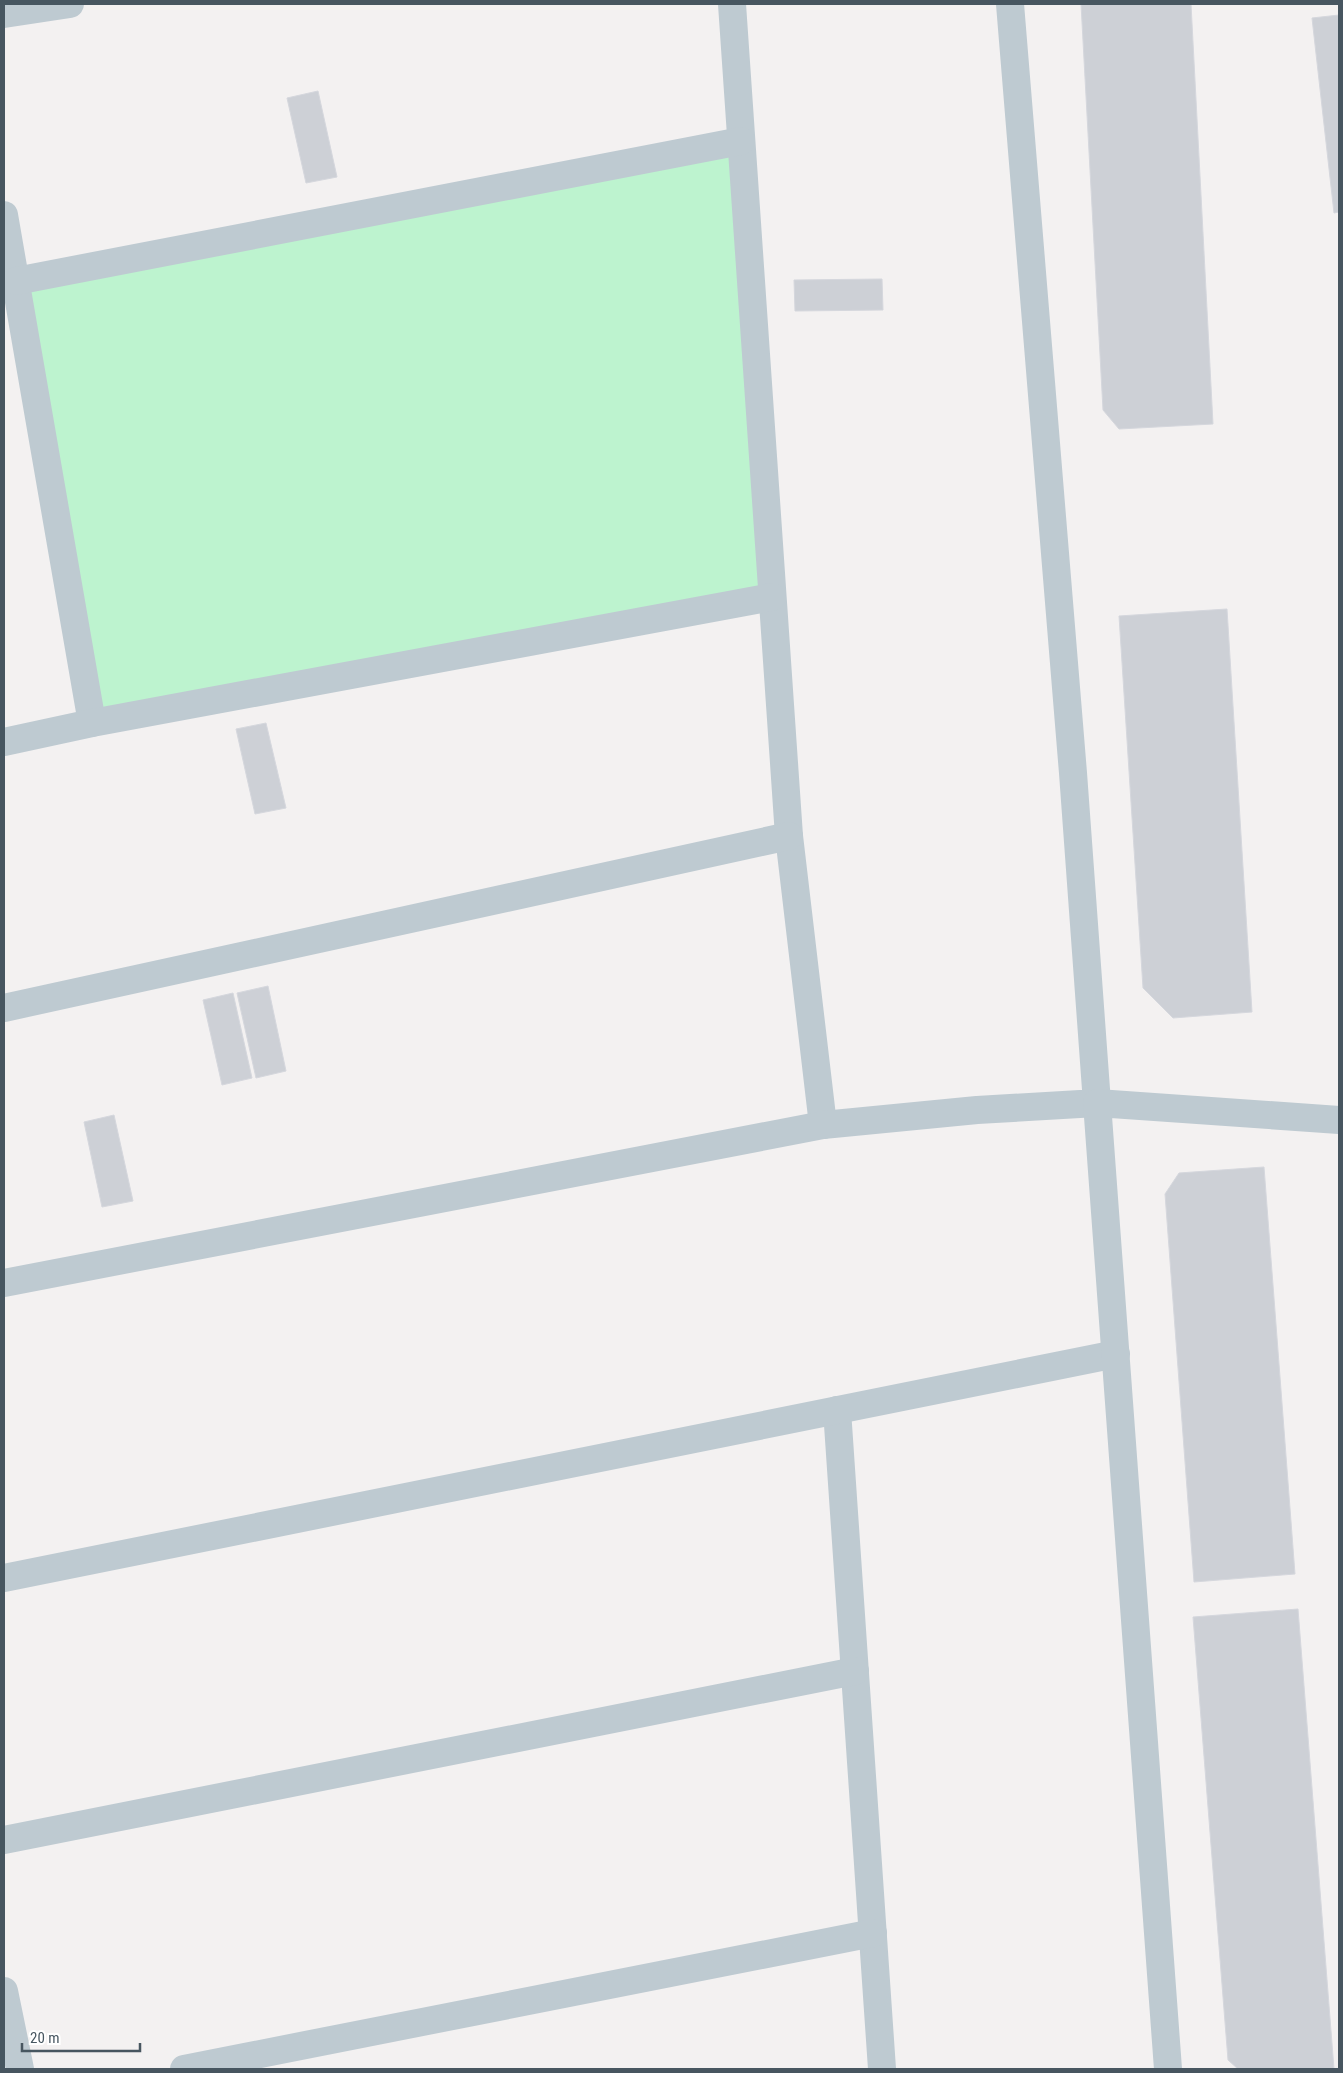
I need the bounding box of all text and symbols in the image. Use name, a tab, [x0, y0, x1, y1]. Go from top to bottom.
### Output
scale bar	[22, 2020, 140, 2052]
text: 20 m	[30, 2029, 60, 2047]

